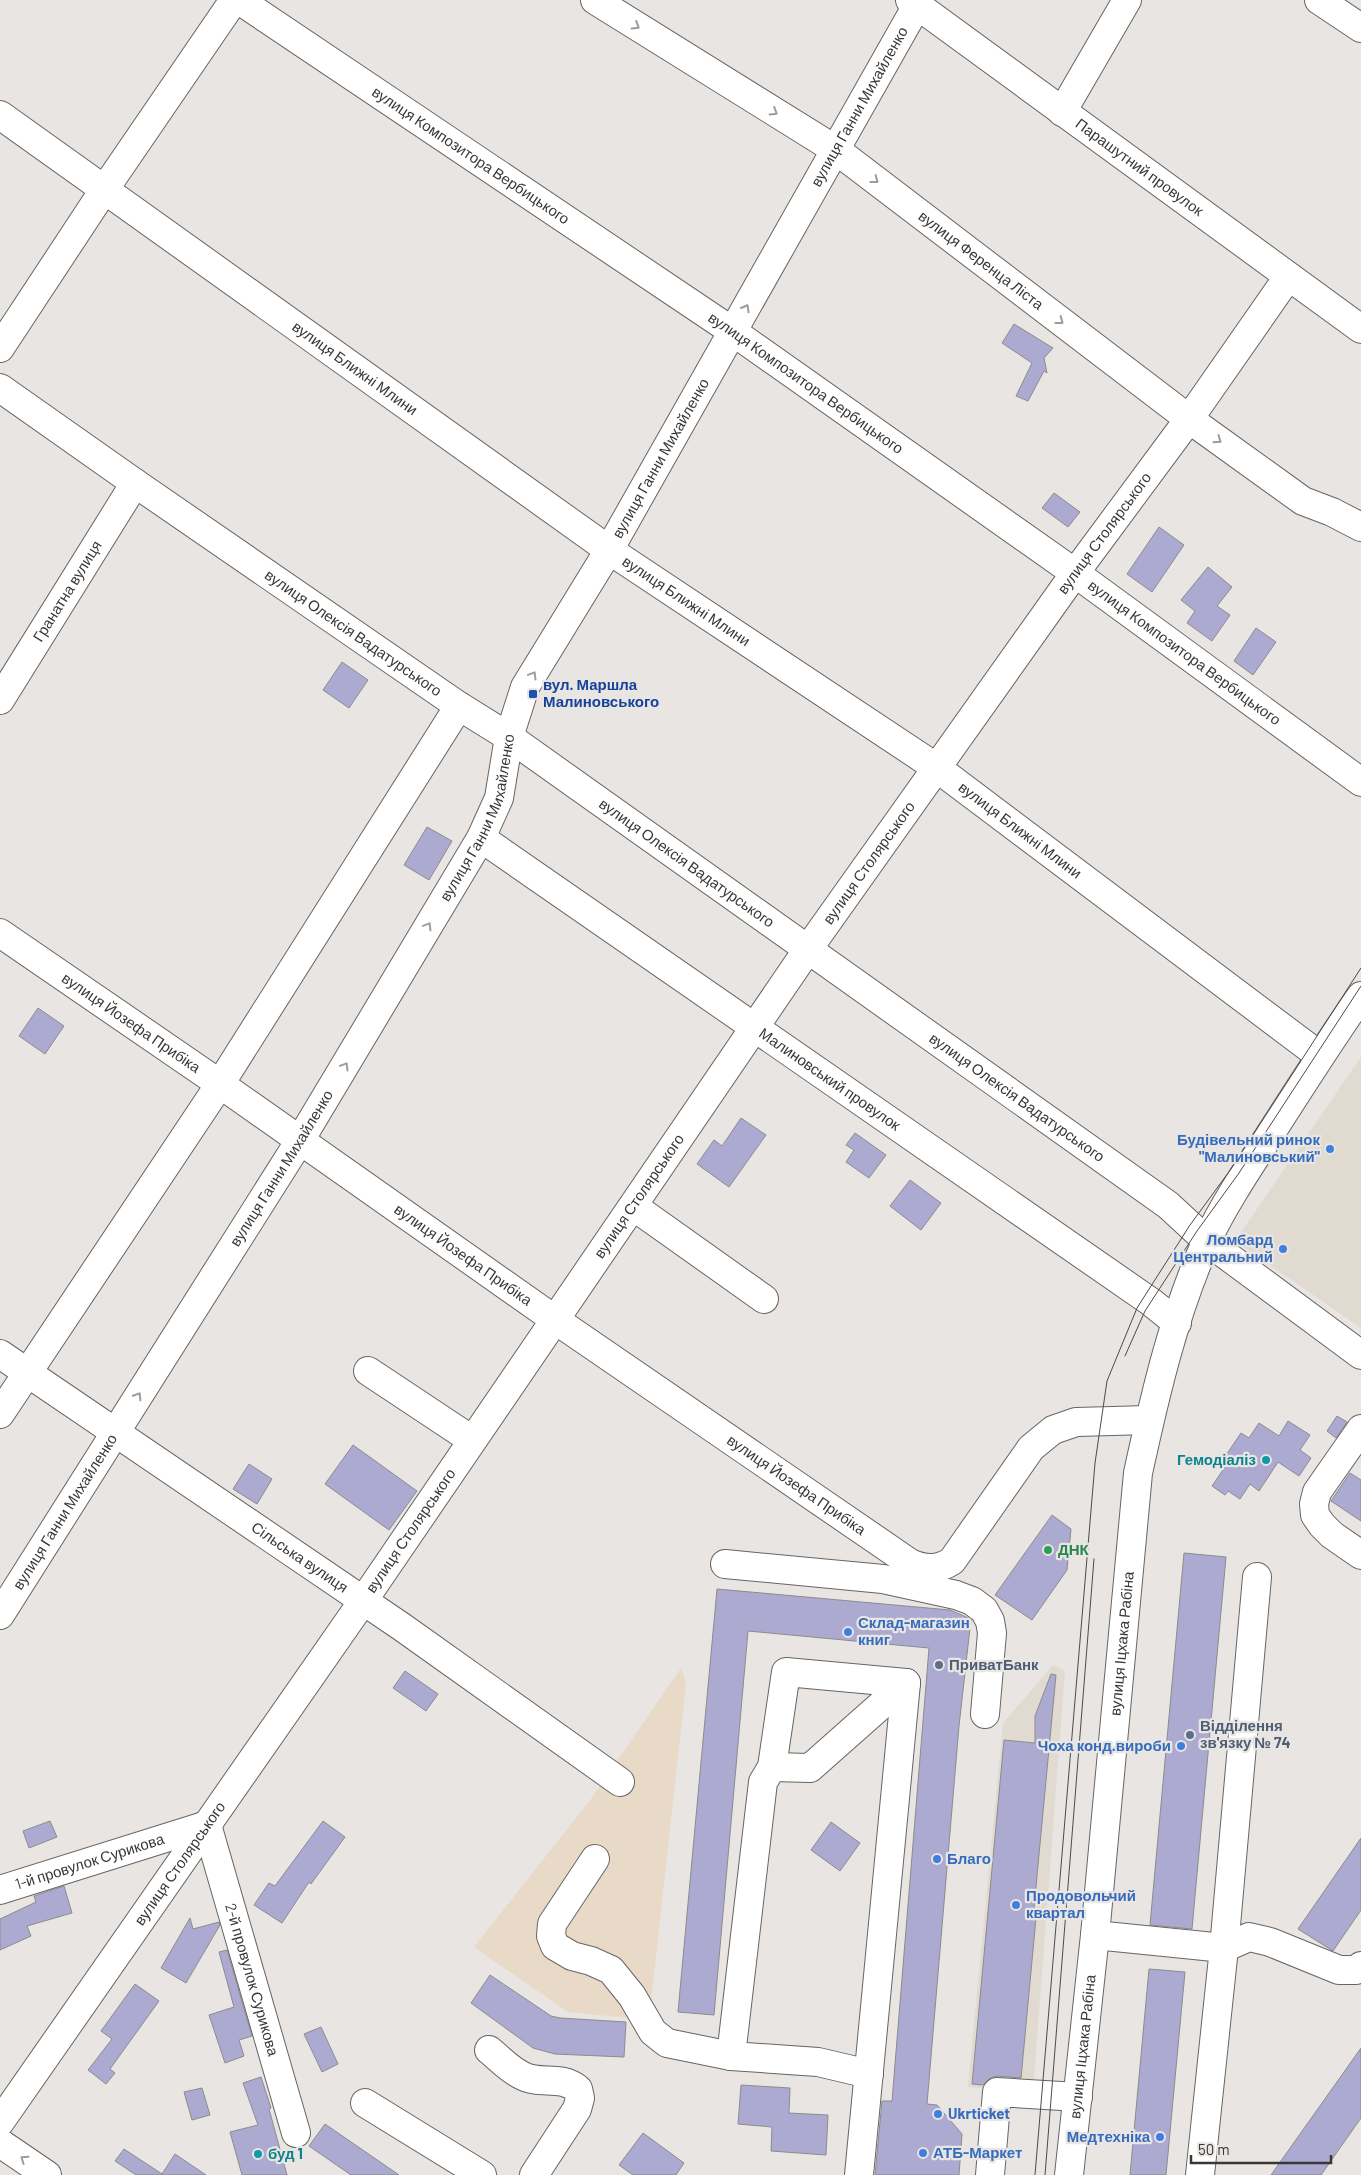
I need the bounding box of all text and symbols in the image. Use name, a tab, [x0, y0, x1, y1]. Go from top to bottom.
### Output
one-way arrow	[631, 19, 640, 29]
street label: вулиця Ганни Михайленко	[806, 23, 911, 189]
street label: вулиця Композитора Вербицького	[369, 82, 573, 227]
one-way arrow	[769, 105, 778, 115]
street label: Парашутний провулок	[1073, 114, 1208, 219]
one-way arrow	[869, 174, 878, 182]
street label: вулиця Ференца Ліста	[916, 206, 1048, 313]
one-way arrow	[740, 304, 750, 313]
street label: вулиця Композитора Вербицького	[705, 308, 907, 457]
one-way arrow	[1054, 315, 1063, 323]
street label: вулиця Ближні Млини	[289, 317, 421, 418]
street label: вулиця Ганни Михайленко	[608, 375, 712, 541]
one-way arrow	[1212, 434, 1221, 442]
street label: вулиця Столярського	[1053, 468, 1154, 597]
street label: Гранатна вулиця	[29, 537, 105, 645]
street label: вулиця Ближні Млини	[619, 552, 754, 649]
street label: вулиця Олексія Вадатурського	[262, 565, 446, 700]
street label: вулиця Композитора Вербицького	[1085, 576, 1285, 728]
one-way arrow	[526, 672, 536, 681]
place label: вул. Маршла Малиновського	[543, 675, 659, 710]
marker: вул. Маршла Малиновського	[527, 688, 539, 700]
street label: вулиця Ганни Михайленко	[435, 733, 517, 904]
street label: вулиця Ближні Млини	[955, 777, 1086, 882]
street label: вулиця Олексія Вадатурського	[596, 794, 778, 931]
street label: вулиця Столярського	[819, 797, 918, 927]
one-way arrow	[422, 923, 432, 932]
street label: вулиця Йозефа Прибіка	[59, 968, 205, 1076]
street label: Малиновський провулок	[756, 1023, 905, 1134]
street label: вулиця Олексія Вадатурського	[926, 1028, 1108, 1165]
one-way arrow	[338, 1062, 348, 1071]
street label: вулиця Ганни Михайленко	[225, 1086, 336, 1249]
street label: вулиця Столярського	[590, 1130, 687, 1261]
place label: Будівельний ринок "Малиновський"	[1177, 1130, 1321, 1165]
marker: Будівельний ринок "Малиновський"	[1324, 1143, 1336, 1155]
street label: вулиця Йозефа Прибіка	[391, 1200, 536, 1309]
place label: Ломбард Центральний	[1173, 1230, 1273, 1265]
marker: Ломбард Центральний	[1277, 1243, 1289, 1255]
one-way arrow	[132, 1393, 141, 1402]
street label: вулиця Ганни Михайленко	[8, 1430, 120, 1593]
street label: вулиця Йозефа Прибіка	[724, 1430, 870, 1538]
place label: Гемодіаліз	[1177, 1450, 1256, 1468]
marker: Гемодіаліз	[1260, 1454, 1272, 1466]
street label: вулиця Столярського	[361, 1465, 459, 1596]
street label: Сільська вулиця	[248, 1517, 352, 1596]
place label: ДНК	[1058, 1540, 1090, 1558]
marker: ДНК	[1042, 1544, 1054, 1556]
street label: вулиця Іцхака Рабіна	[1105, 1570, 1137, 1717]
place label: Склад-магазин книг	[858, 1613, 970, 1648]
marker: Склад-магазин книг	[842, 1626, 854, 1638]
place label: ПриватБанк	[949, 1655, 1039, 1673]
marker: ПриватБанк	[933, 1659, 945, 1671]
place label: Відділення зв'язку № 74	[1200, 1716, 1291, 1751]
marker: Відділення зв'язку № 74	[1184, 1729, 1196, 1741]
place label: Чоха конд.вироби	[1038, 1736, 1171, 1754]
marker: Чоха конд.вироби	[1175, 1740, 1187, 1752]
street label: вулиця Столярського	[130, 1798, 228, 1928]
street label: 1-й провулок Сурикова	[13, 1829, 167, 1893]
place label: Благо	[947, 1849, 991, 1867]
marker: Благо	[931, 1853, 943, 1865]
place label: Продовольчий квартал	[1026, 1886, 1136, 1921]
marker: Продовольчий квартал	[1010, 1899, 1022, 1911]
street label: 2-й провулок Сурикова	[222, 1901, 283, 2058]
street label: вулиця Іцхака Рабіна	[1065, 1973, 1099, 2120]
place label: Ukrticket	[948, 2104, 1010, 2122]
marker: Ukrticket	[932, 2108, 944, 2120]
place label: Медтехніка	[1067, 2127, 1151, 2145]
marker: Медтехніка	[1154, 2131, 1166, 2143]
scale bar	[1191, 2132, 1331, 2164]
text: 50 m	[1198, 2140, 1230, 2158]
place label: АТБ-Маркет	[933, 2143, 1022, 2161]
place label: буд 1	[268, 2144, 303, 2162]
marker: АТБ-Маркет	[917, 2147, 929, 2159]
marker: буд 1	[252, 2148, 264, 2160]
one-way arrow	[20, 2156, 29, 2165]

